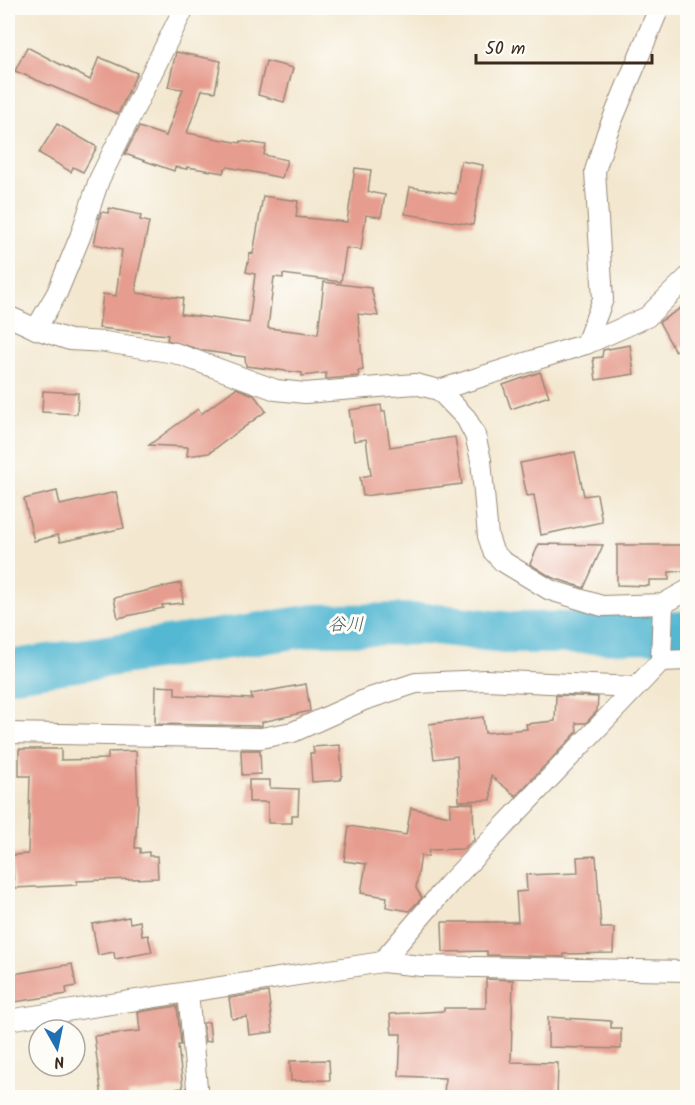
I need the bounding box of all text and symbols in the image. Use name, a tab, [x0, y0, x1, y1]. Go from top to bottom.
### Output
scale bar	[476, 27, 652, 65]
text: 50 m	[485, 35, 525, 64]
water label: 谷川	[328, 611, 364, 640]
north arrow	[27, 1018, 87, 1078]
text: N	[52, 1048, 66, 1074]

